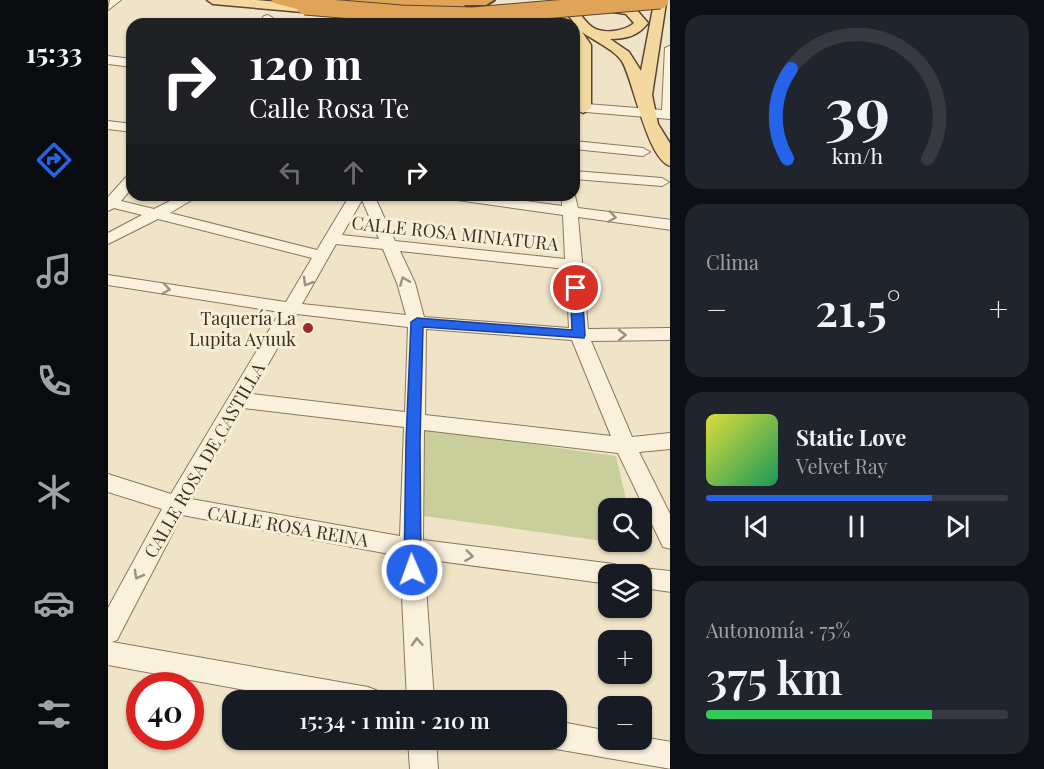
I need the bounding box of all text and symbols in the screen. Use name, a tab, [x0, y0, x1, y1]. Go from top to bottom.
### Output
text: 15:33	[26, 34, 82, 70]
text: 120 m	[249, 35, 362, 91]
icon: right	[150, 42, 228, 120]
text: 39	[825, 65, 889, 149]
text: Calle Rosa Te	[249, 89, 409, 125]
icon: directions	[33, 139, 75, 181]
text: km/h	[831, 141, 883, 169]
icon: left	[274, 156, 307, 189]
icon: ahead	[337, 156, 370, 189]
icon: right	[400, 156, 433, 189]
street label: CALLE ROSA MINIATURA	[350, 210, 560, 256]
one-way arrow	[607, 211, 616, 223]
text: Clima	[706, 248, 759, 275]
icon: music	[33, 250, 75, 292]
pin	[550, 262, 601, 313]
icon: arrive	[559, 271, 592, 304]
one-way arrow	[303, 276, 314, 286]
one-way arrow	[399, 277, 411, 288]
text: 21.5°	[815, 278, 901, 338]
one-way arrow	[161, 282, 170, 294]
text: −	[706, 286, 727, 330]
text: +	[989, 286, 1008, 330]
place label: Taquería La Lupita Ayuuk	[189, 306, 296, 351]
marker: Taquería La Lupita Ayuuk	[301, 321, 315, 335]
one-way arrow	[618, 329, 627, 341]
street label: CALLE ROSA DE CASTILLA	[138, 357, 270, 562]
icon: phone	[33, 360, 75, 402]
text: Static Love	[796, 422, 906, 452]
text: Velvet Ray	[796, 452, 888, 479]
icon: climate	[33, 471, 75, 513]
map controls	[598, 498, 652, 750]
button: search	[598, 498, 652, 552]
street label: CALLE ROSA REINA	[206, 500, 371, 552]
icon: previous	[740, 510, 773, 543]
icon: pause	[840, 510, 873, 543]
icon: next	[941, 510, 974, 543]
position arrow	[380, 538, 444, 602]
one-way arrow	[465, 549, 474, 561]
button: layers	[598, 564, 652, 618]
one-way arrow	[134, 569, 145, 579]
icon: car	[33, 582, 75, 624]
text: Autonomía · 75%	[706, 616, 850, 643]
button: +	[598, 630, 652, 684]
one-way arrow	[410, 638, 423, 647]
text: 375 km	[706, 646, 843, 706]
speed limit sign: 40	[126, 672, 204, 750]
icon: filters	[33, 693, 75, 735]
button: −	[598, 696, 652, 750]
text: 15:34 · 1 min · 210 m	[299, 705, 490, 735]

